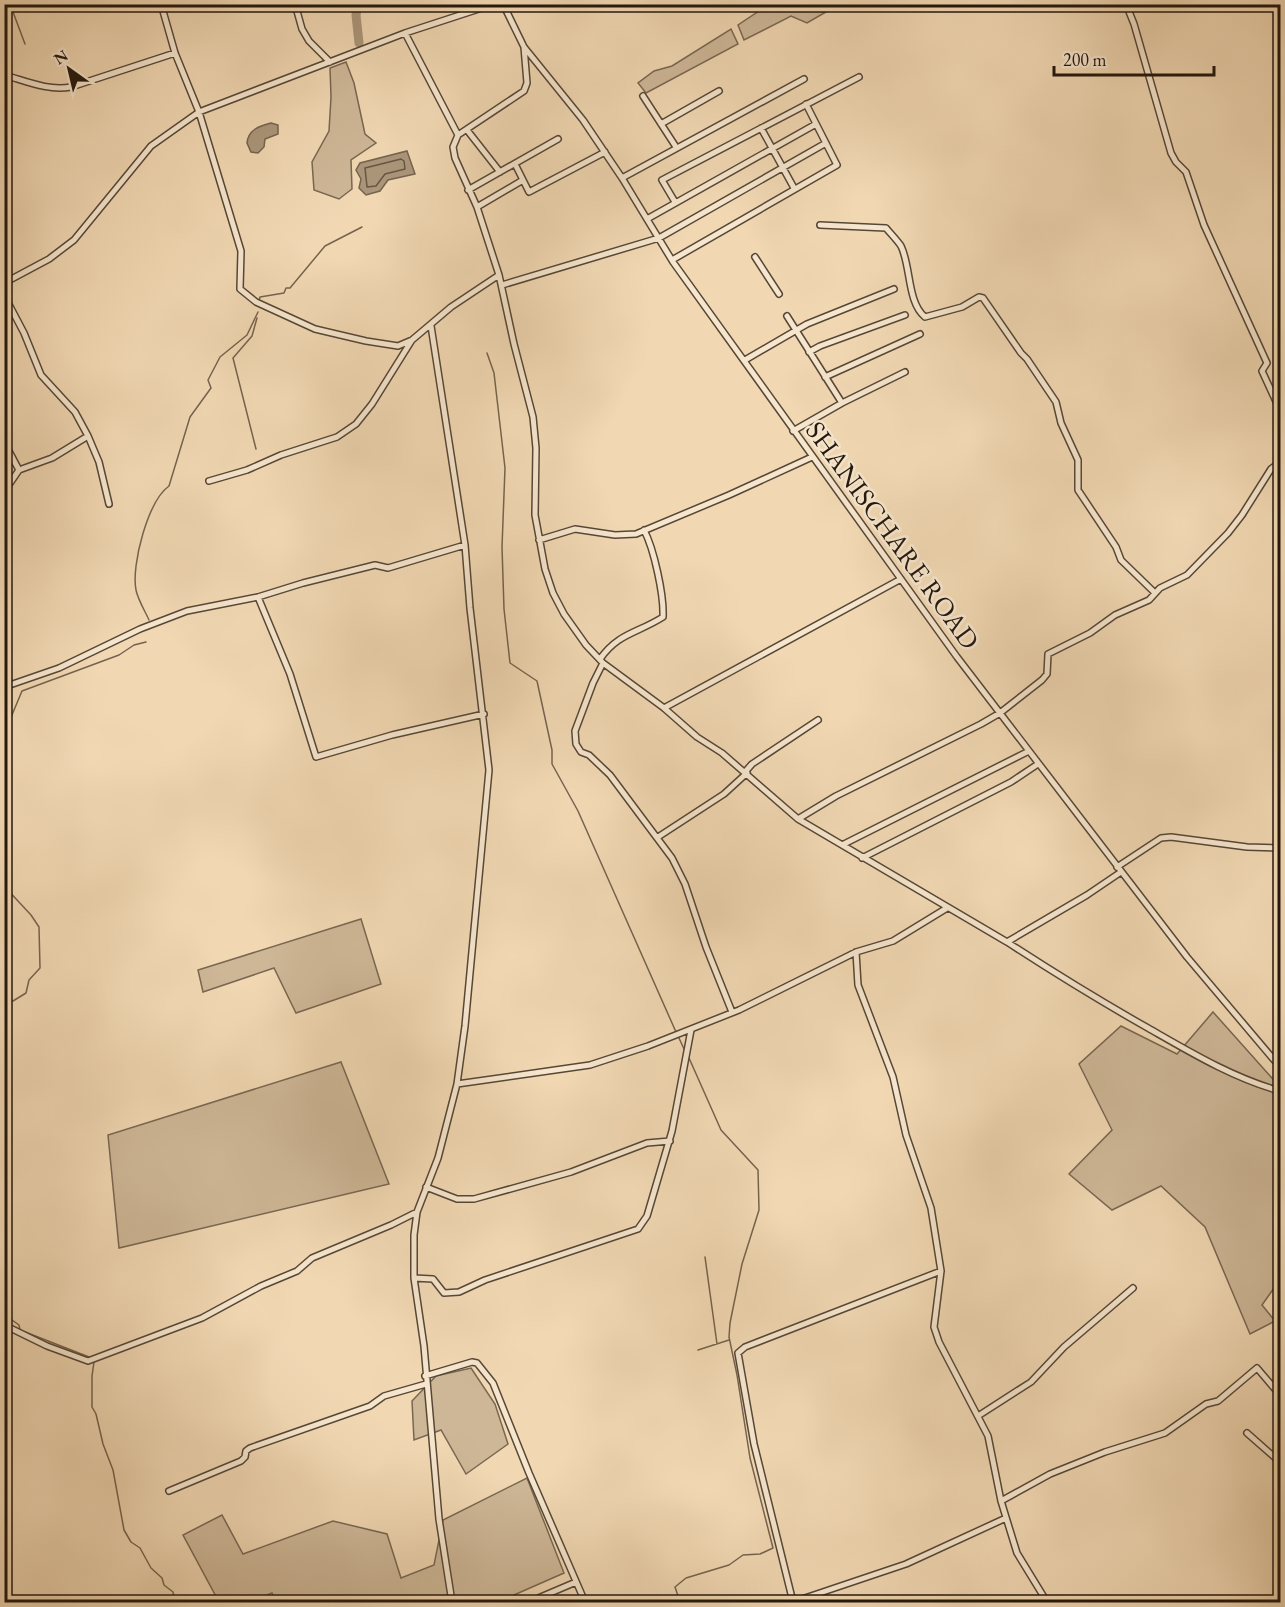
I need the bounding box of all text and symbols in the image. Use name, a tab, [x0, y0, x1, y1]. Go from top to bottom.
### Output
north arrow	[39, 39, 99, 99]
scale bar	[1054, 39, 1214, 77]
text: N	[50, 45, 72, 69]
text: 200 m	[1063, 48, 1107, 71]
street label: SHANISCHARE ROAD	[798, 414, 988, 656]

